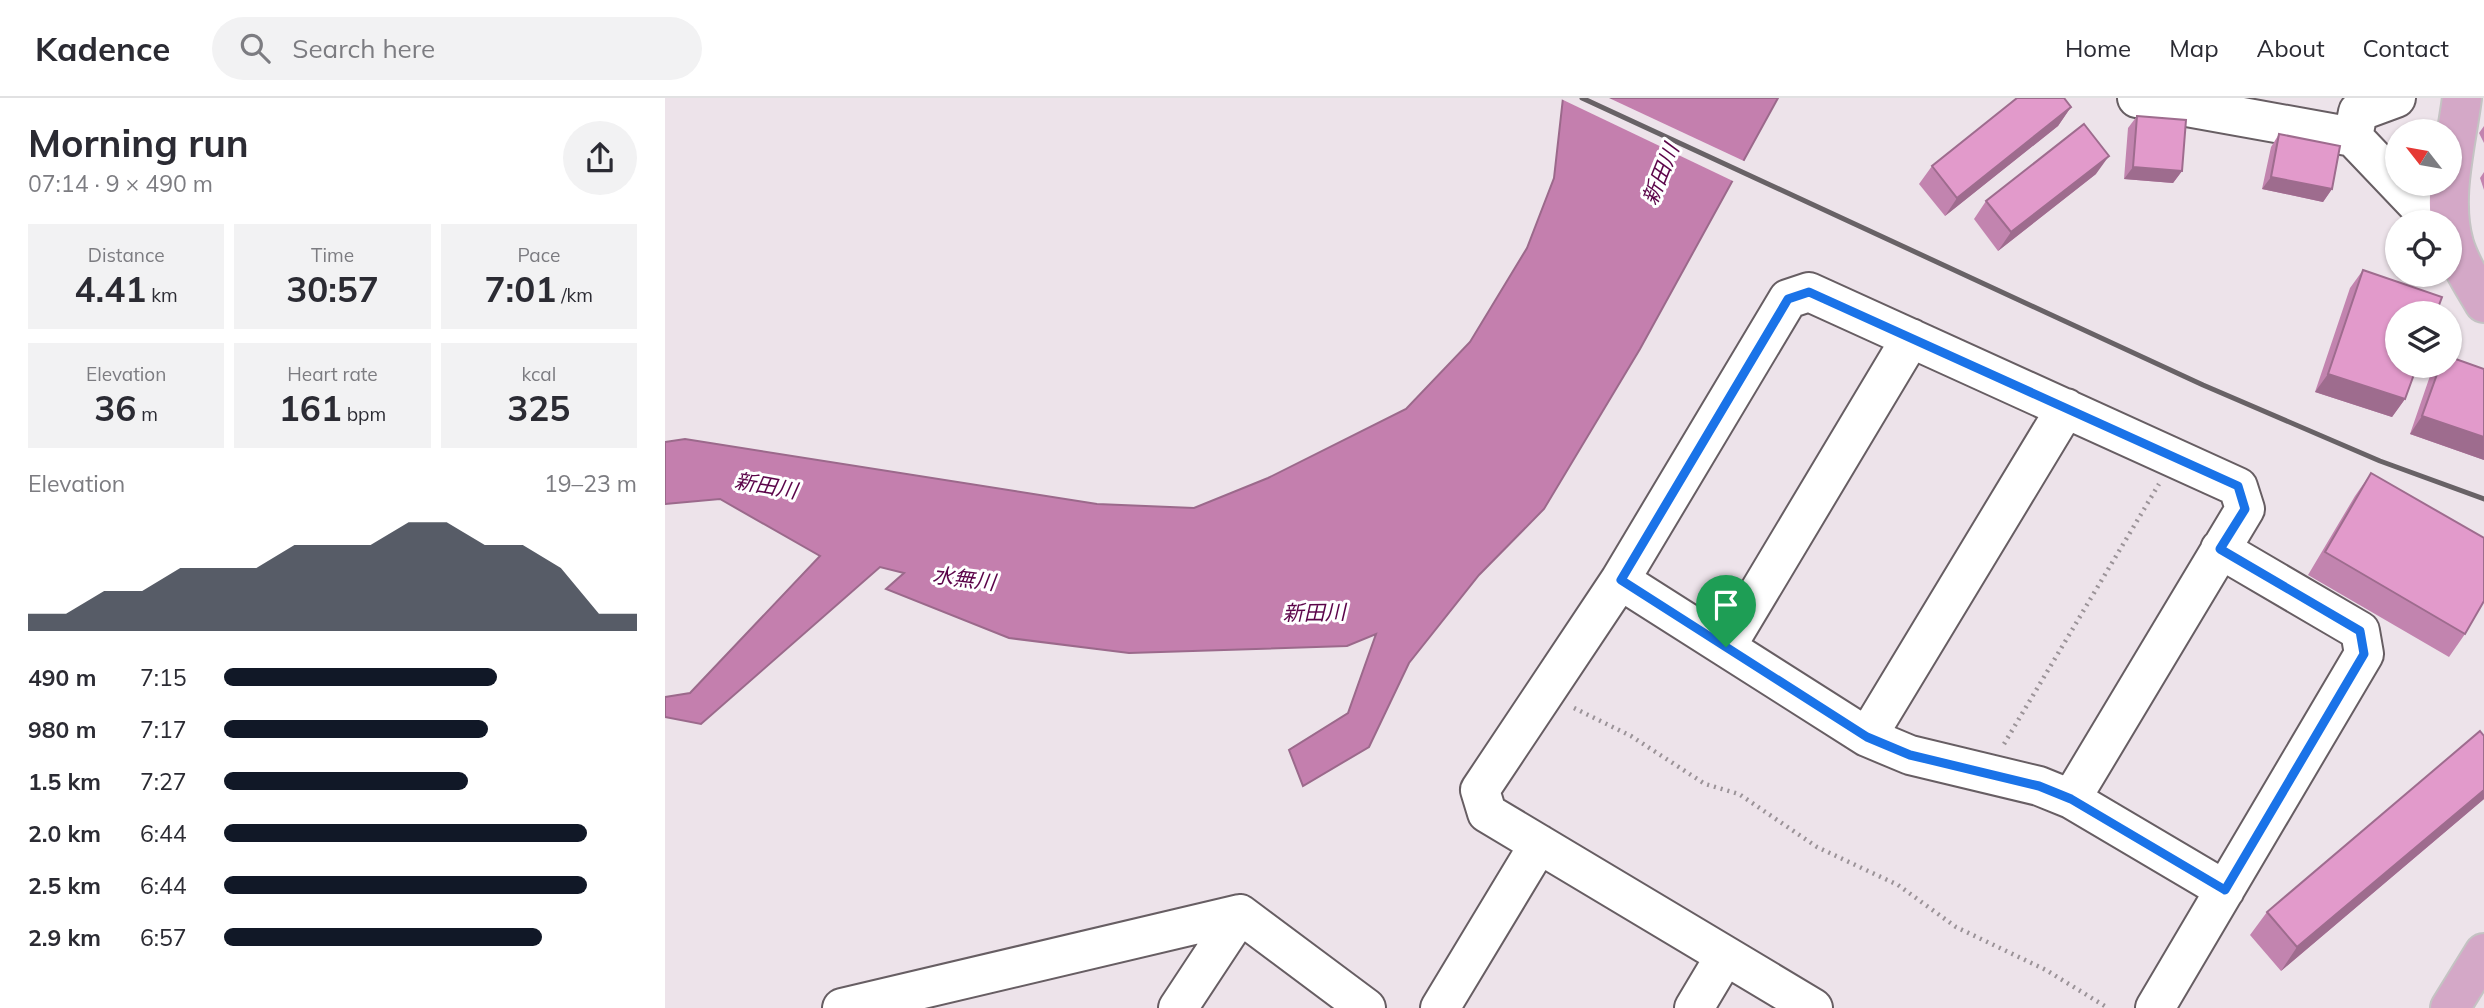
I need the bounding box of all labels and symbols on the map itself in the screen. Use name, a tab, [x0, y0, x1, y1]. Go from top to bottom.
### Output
north arrow	[2385, 119, 2462, 196]
water label: 新田川	[1636, 138, 1685, 208]
water label: 新田川	[733, 467, 801, 504]
water label: 水無川	[931, 561, 999, 595]
pin	[1696, 575, 1756, 647]
water label: 新田川	[1282, 598, 1348, 626]

